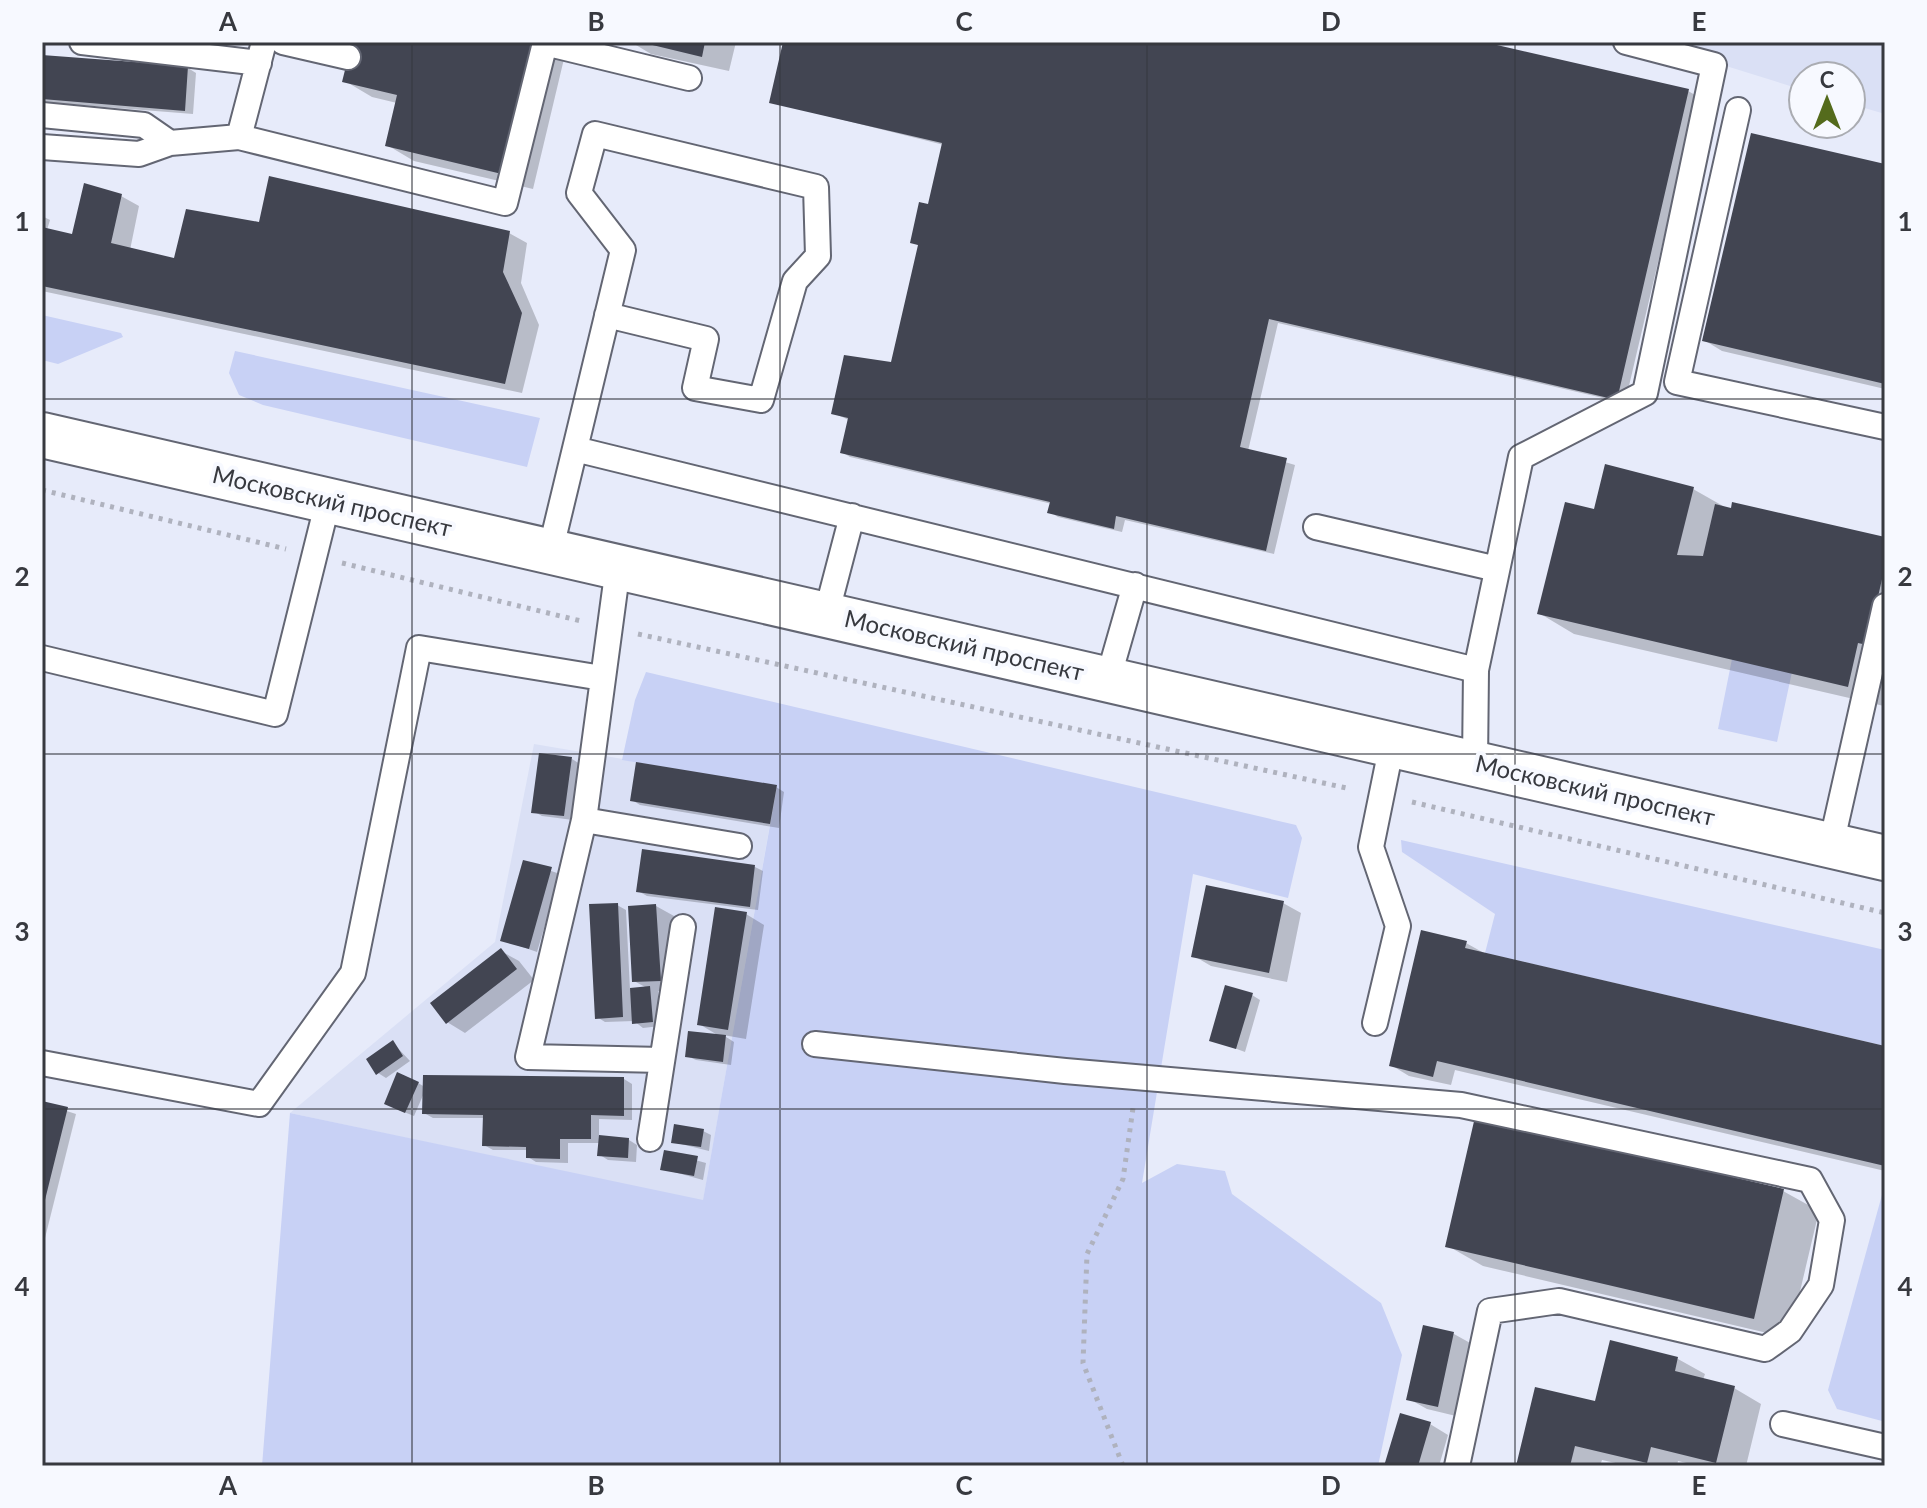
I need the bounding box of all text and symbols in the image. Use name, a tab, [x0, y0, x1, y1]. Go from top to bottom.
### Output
text: A	[218, 5, 238, 37]
text: B	[587, 5, 605, 37]
text: C	[955, 5, 973, 37]
text: D	[1321, 5, 1341, 37]
text: E	[1692, 5, 1706, 37]
north arrow	[1787, 60, 1867, 140]
text: С	[1820, 66, 1835, 93]
text: 1	[14, 205, 30, 237]
text: 1	[1897, 205, 1913, 237]
street label: Московский проспект	[210, 459, 455, 542]
text: 2	[14, 560, 30, 592]
text: 2	[1897, 560, 1913, 592]
street label: Московский проспект	[842, 603, 1087, 686]
street label: Московский проспект	[1473, 748, 1718, 831]
text: 3	[14, 915, 30, 947]
text: 3	[1897, 915, 1913, 947]
text: 4	[14, 1270, 30, 1302]
text: 4	[1897, 1270, 1913, 1302]
text: A	[218, 1469, 238, 1501]
text: B	[587, 1469, 605, 1501]
text: C	[955, 1469, 973, 1501]
text: D	[1321, 1469, 1341, 1501]
text: E	[1692, 1469, 1706, 1501]

